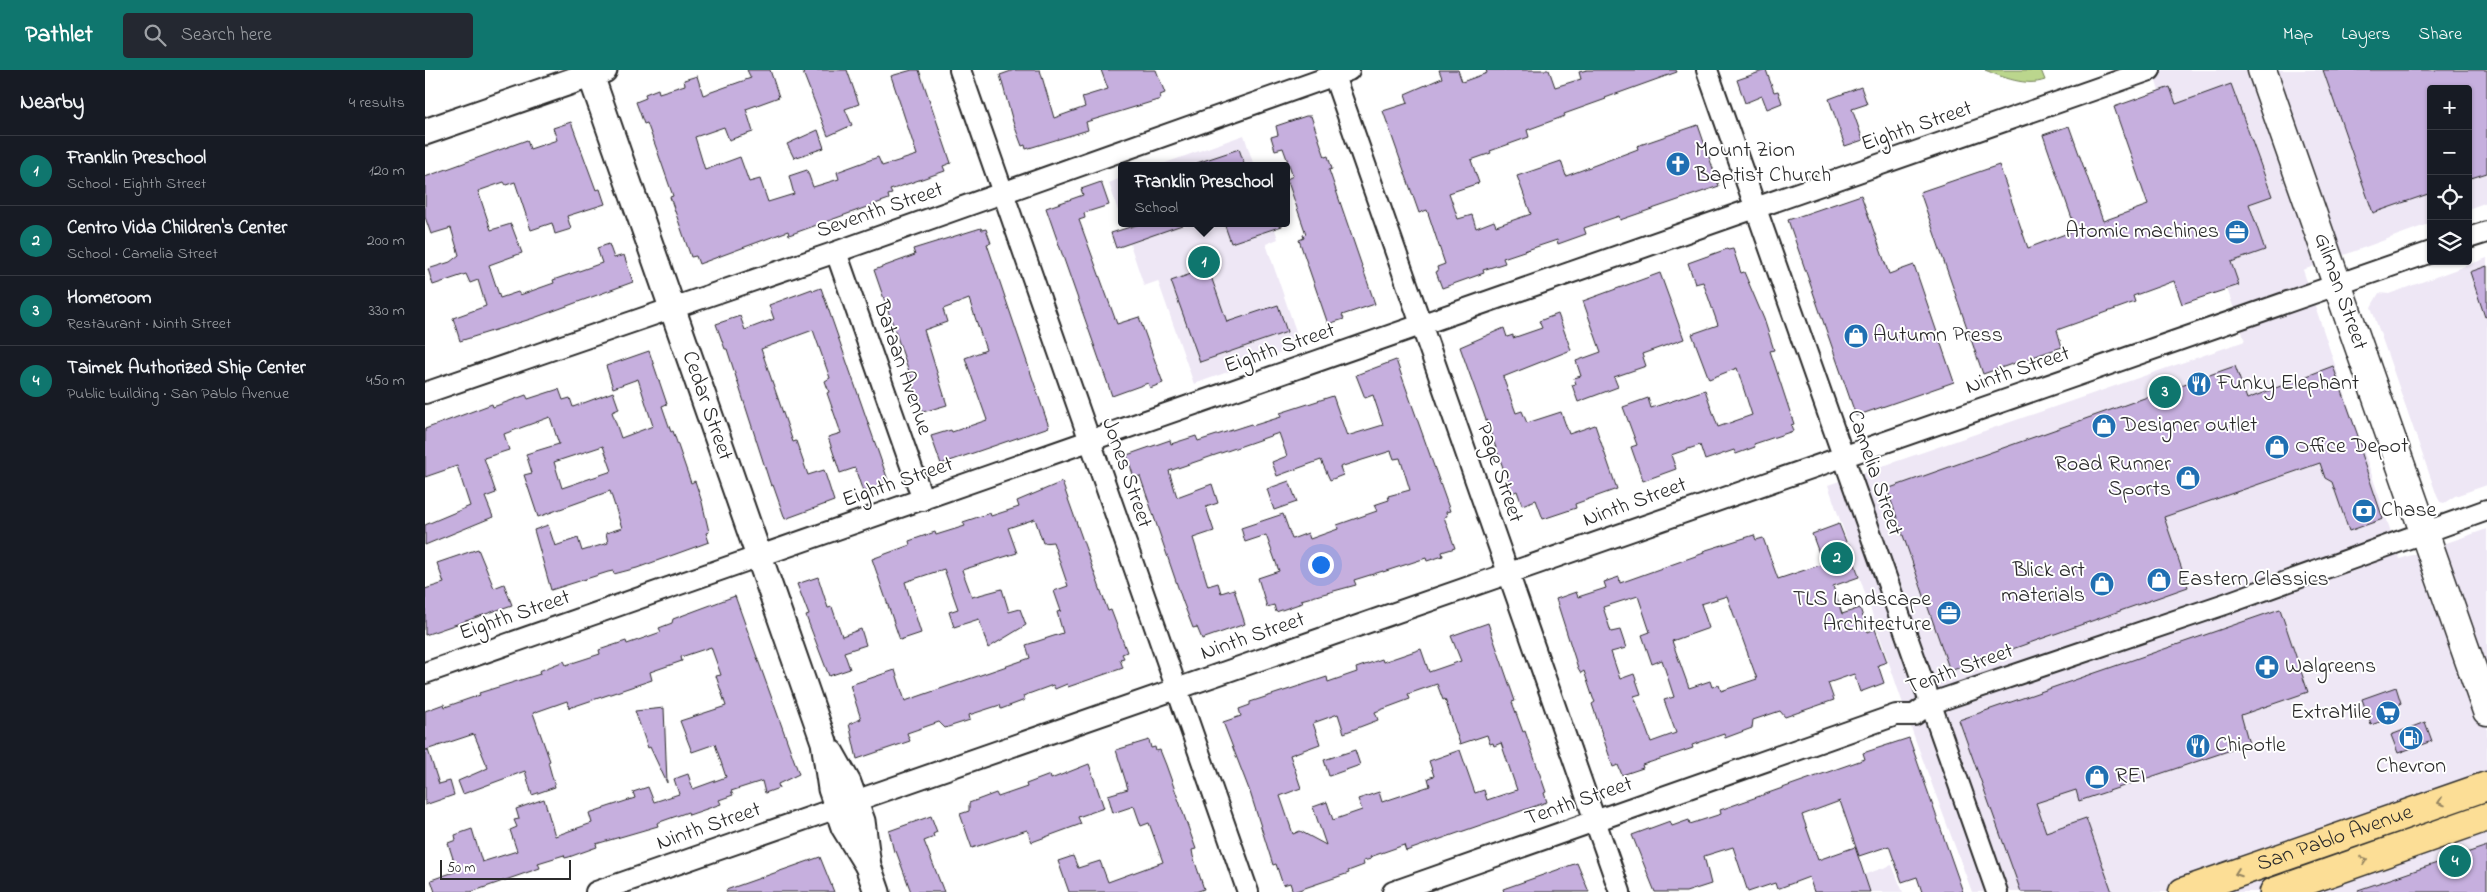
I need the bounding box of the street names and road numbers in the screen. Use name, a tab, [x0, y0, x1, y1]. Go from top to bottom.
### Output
street label: Eighth Street	[1857, 93, 1978, 162]
street label: Seventh Street	[812, 174, 948, 248]
street label: Gilman Street	[2304, 229, 2375, 355]
street label: Bataan Avenue	[864, 296, 940, 440]
street label: Eighth Street	[1220, 315, 1341, 384]
street label: Ninth Street	[1962, 338, 2075, 404]
street label: Cedar Street	[673, 347, 741, 466]
street label: Camelia Street	[1837, 406, 1911, 541]
street label: Jones Street	[1092, 413, 1160, 533]
street label: Page Street	[1466, 419, 1531, 528]
street label: Eighth Street	[838, 449, 959, 518]
street label: Ninth Street	[1579, 469, 1692, 537]
street label: Eighth Street	[455, 582, 576, 651]
street label: Ninth Street	[1197, 604, 1310, 670]
street label: Tenth Street	[1902, 636, 2019, 704]
street label: Tenth Street	[1521, 768, 1638, 835]
street label: Ninth Street	[653, 794, 766, 860]
street label: San Pablo Avenue	[2253, 797, 2417, 881]

